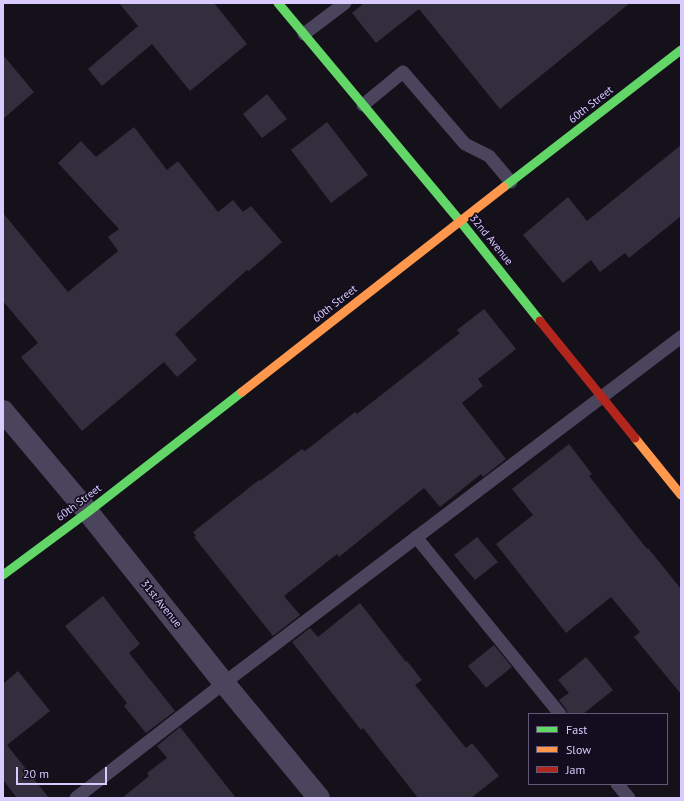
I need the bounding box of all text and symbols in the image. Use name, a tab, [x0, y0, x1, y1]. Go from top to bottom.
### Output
street label: 60th Street	[566, 84, 616, 126]
street label: 32nd Avenue	[467, 212, 515, 268]
street label: 60th Street	[310, 283, 360, 325]
street label: 60th Street	[54, 482, 104, 524]
street label: 31st Avenue	[138, 577, 184, 631]
legend	[528, 713, 668, 785]
text: Fast	[566, 722, 587, 737]
text: Slow	[566, 742, 591, 757]
scale bar	[18, 759, 109, 785]
text: Jam	[566, 762, 585, 777]
text: 20 m	[23, 766, 49, 781]

